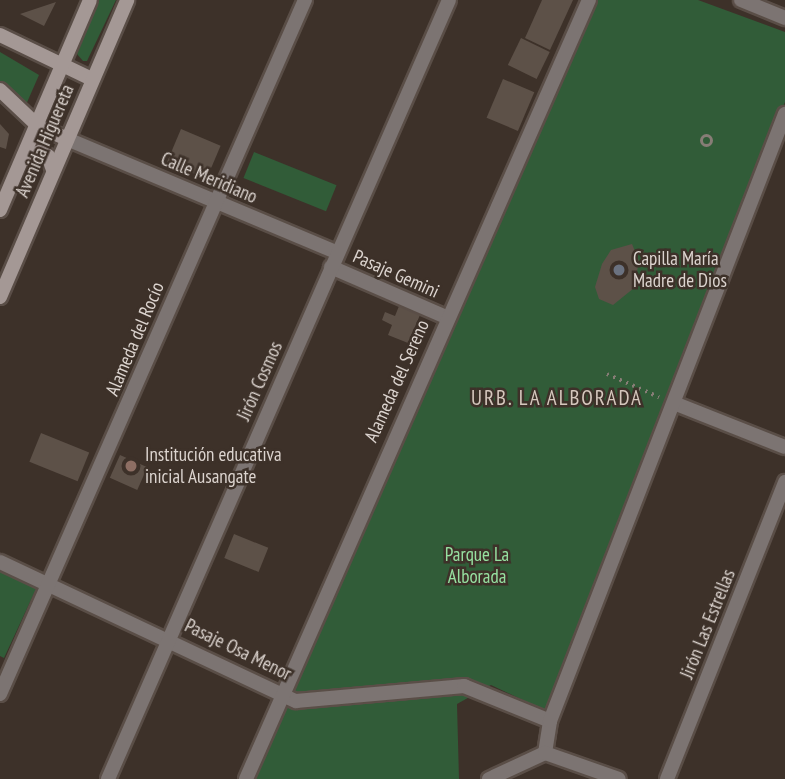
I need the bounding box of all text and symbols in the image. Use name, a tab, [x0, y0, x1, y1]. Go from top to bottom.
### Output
street label: Avenida Higuereta	[11, 81, 79, 201]
street label: Calle Meridiano	[157, 147, 261, 209]
street label: Pasaje Gemini	[349, 245, 443, 303]
place label: Capilla María Madre de Dios	[633, 248, 727, 292]
marker: Capilla María Madre de Dios	[611, 262, 627, 278]
street label: Alameda del Rocío	[101, 279, 169, 399]
street label: Alameda del Sereno	[360, 316, 434, 446]
street label: Jirón Cosmos	[232, 338, 288, 424]
district label: URB. LA ALBORADA	[472, 385, 642, 411]
place label: Institución educativa inicial Ausangate	[145, 444, 281, 488]
marker: Institución educativa inicial Ausangate	[123, 458, 139, 474]
park label: Parque La Alborada	[445, 544, 509, 588]
street label: Jirón Las Estrellas	[676, 566, 740, 682]
street label: Pasaje Osa Menor	[181, 614, 295, 686]

